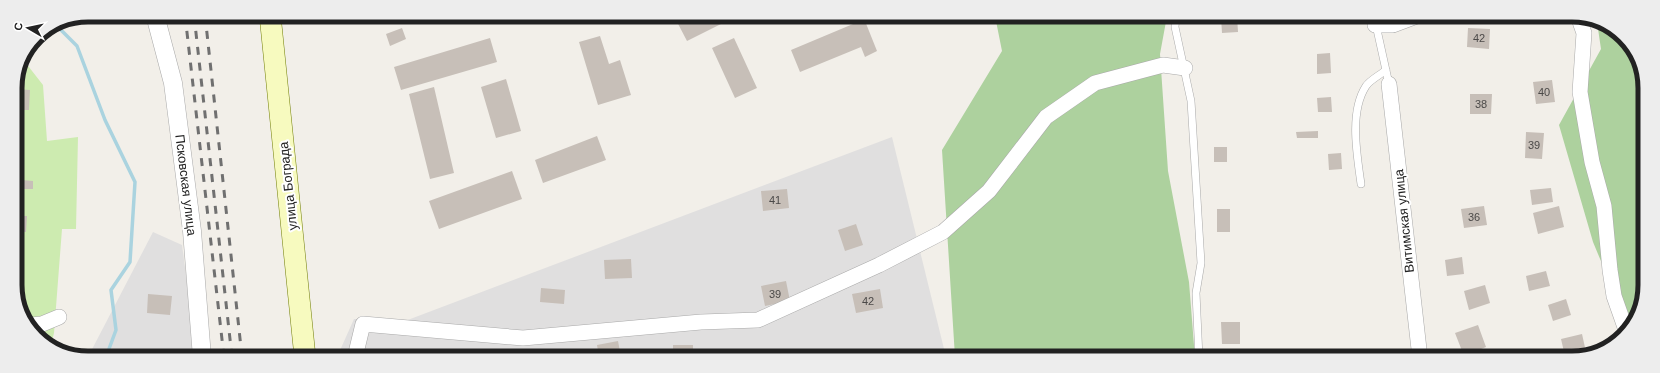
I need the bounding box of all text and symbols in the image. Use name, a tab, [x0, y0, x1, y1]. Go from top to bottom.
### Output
north arrow	[8, 8, 48, 48]
text: С	[12, 22, 25, 31]
house number: 42	[1473, 32, 1485, 44]
house number: 40	[1538, 86, 1550, 98]
house number: 38	[1475, 98, 1487, 110]
street label: Псковская улица	[172, 134, 200, 237]
house number: 39	[1528, 139, 1540, 151]
street label: улица Бограда	[276, 140, 300, 231]
street label: Витимская улица	[1391, 168, 1417, 274]
house number: 41	[769, 194, 781, 206]
house number: 36	[1468, 211, 1480, 223]
house number: 39	[769, 288, 781, 300]
house number: 42	[862, 295, 874, 307]

